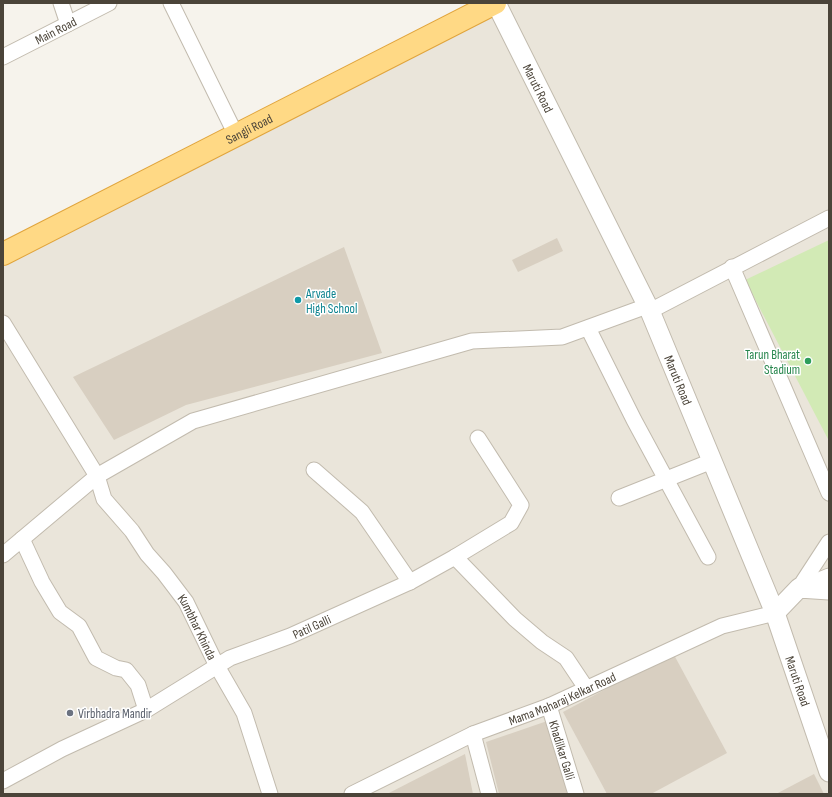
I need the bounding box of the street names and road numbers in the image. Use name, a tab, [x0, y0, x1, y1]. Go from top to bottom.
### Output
street label: Main Road	[33, 14, 79, 48]
street label: Maruti Road	[519, 62, 556, 115]
street label: Sangli Road	[223, 111, 275, 148]
street label: Maruti Road	[660, 353, 695, 407]
street label: Kumbhar Khinda	[174, 591, 220, 663]
street label: Patil Galli	[290, 612, 334, 643]
street label: Maruti Road	[781, 654, 813, 709]
street label: Mama Maharaj Kelkar Road	[507, 669, 619, 729]
street label: Khadilkar Galli	[545, 718, 578, 782]

